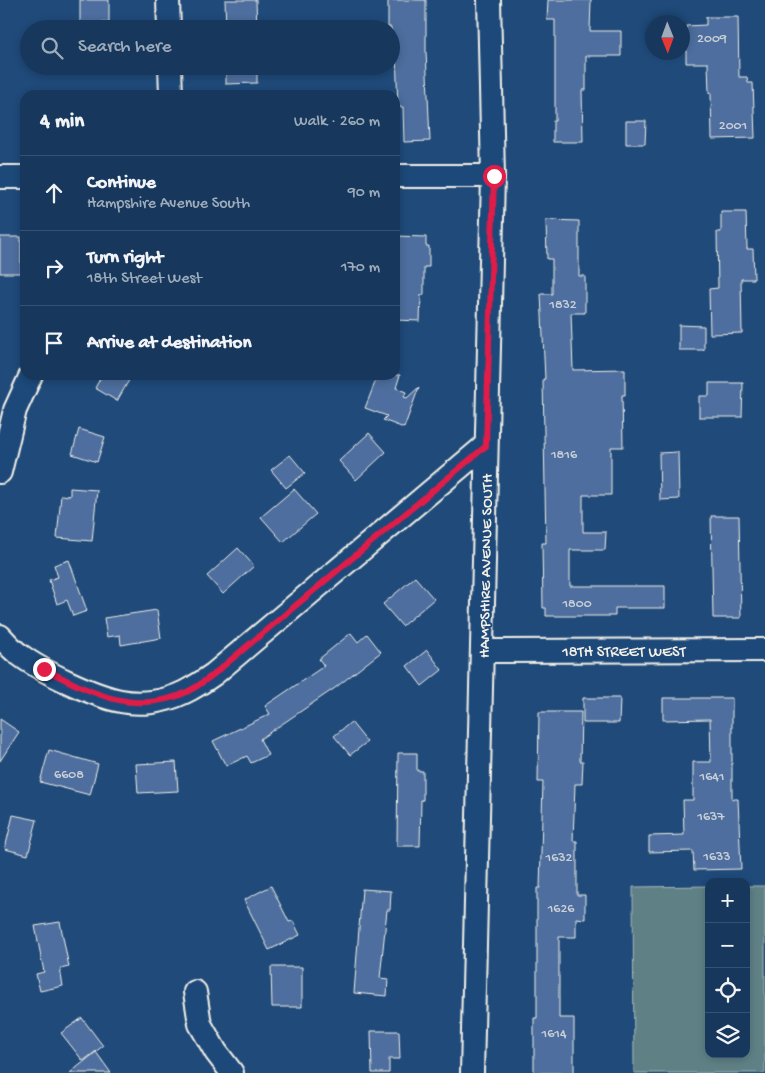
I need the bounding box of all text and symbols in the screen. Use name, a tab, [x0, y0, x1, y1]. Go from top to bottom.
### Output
north arrow	[645, 15, 690, 60]
search box	[20, 20, 400, 75]
house number: 2009	[697, 31, 727, 48]
icon: search	[38, 34, 66, 62]
text: Search here	[78, 36, 172, 59]
text: 4 min	[40, 110, 84, 135]
text: Walk · 260 m	[294, 113, 380, 132]
house number: 2001	[719, 118, 747, 135]
route start	[483, 165, 506, 188]
text: Continue	[87, 172, 156, 195]
icon: ahead	[40, 179, 68, 207]
text: 90 m	[348, 184, 380, 203]
text: Hampshire Avenue South	[87, 195, 250, 214]
text: Turn right	[87, 247, 163, 270]
icon: right	[40, 254, 68, 282]
text: 170 m	[341, 259, 380, 278]
text: 18th Street West	[87, 270, 202, 289]
house number: 1832	[548, 297, 577, 314]
icon: arrive	[40, 329, 68, 357]
text: Arrive at destination	[87, 332, 251, 355]
house number: 1816	[550, 447, 578, 464]
street label: HAMPSHIRE AVENUE SOUTH	[476, 473, 499, 658]
house number: 1800	[561, 596, 592, 613]
street label: 18TH STREET WEST	[561, 644, 686, 663]
route end	[33, 658, 56, 681]
house number: 6608	[54, 767, 84, 784]
house number: 1641	[698, 769, 725, 786]
house number: 1637	[696, 809, 725, 826]
house number: 1633	[702, 849, 731, 866]
house number: 1632	[545, 850, 573, 867]
map controls	[705, 878, 750, 1058]
button: +	[705, 878, 750, 923]
house number: 1626	[547, 901, 575, 918]
button: −	[705, 923, 750, 968]
button: locate	[705, 968, 750, 1013]
button: layers	[705, 1013, 750, 1058]
house number: 1614	[540, 1026, 567, 1043]

